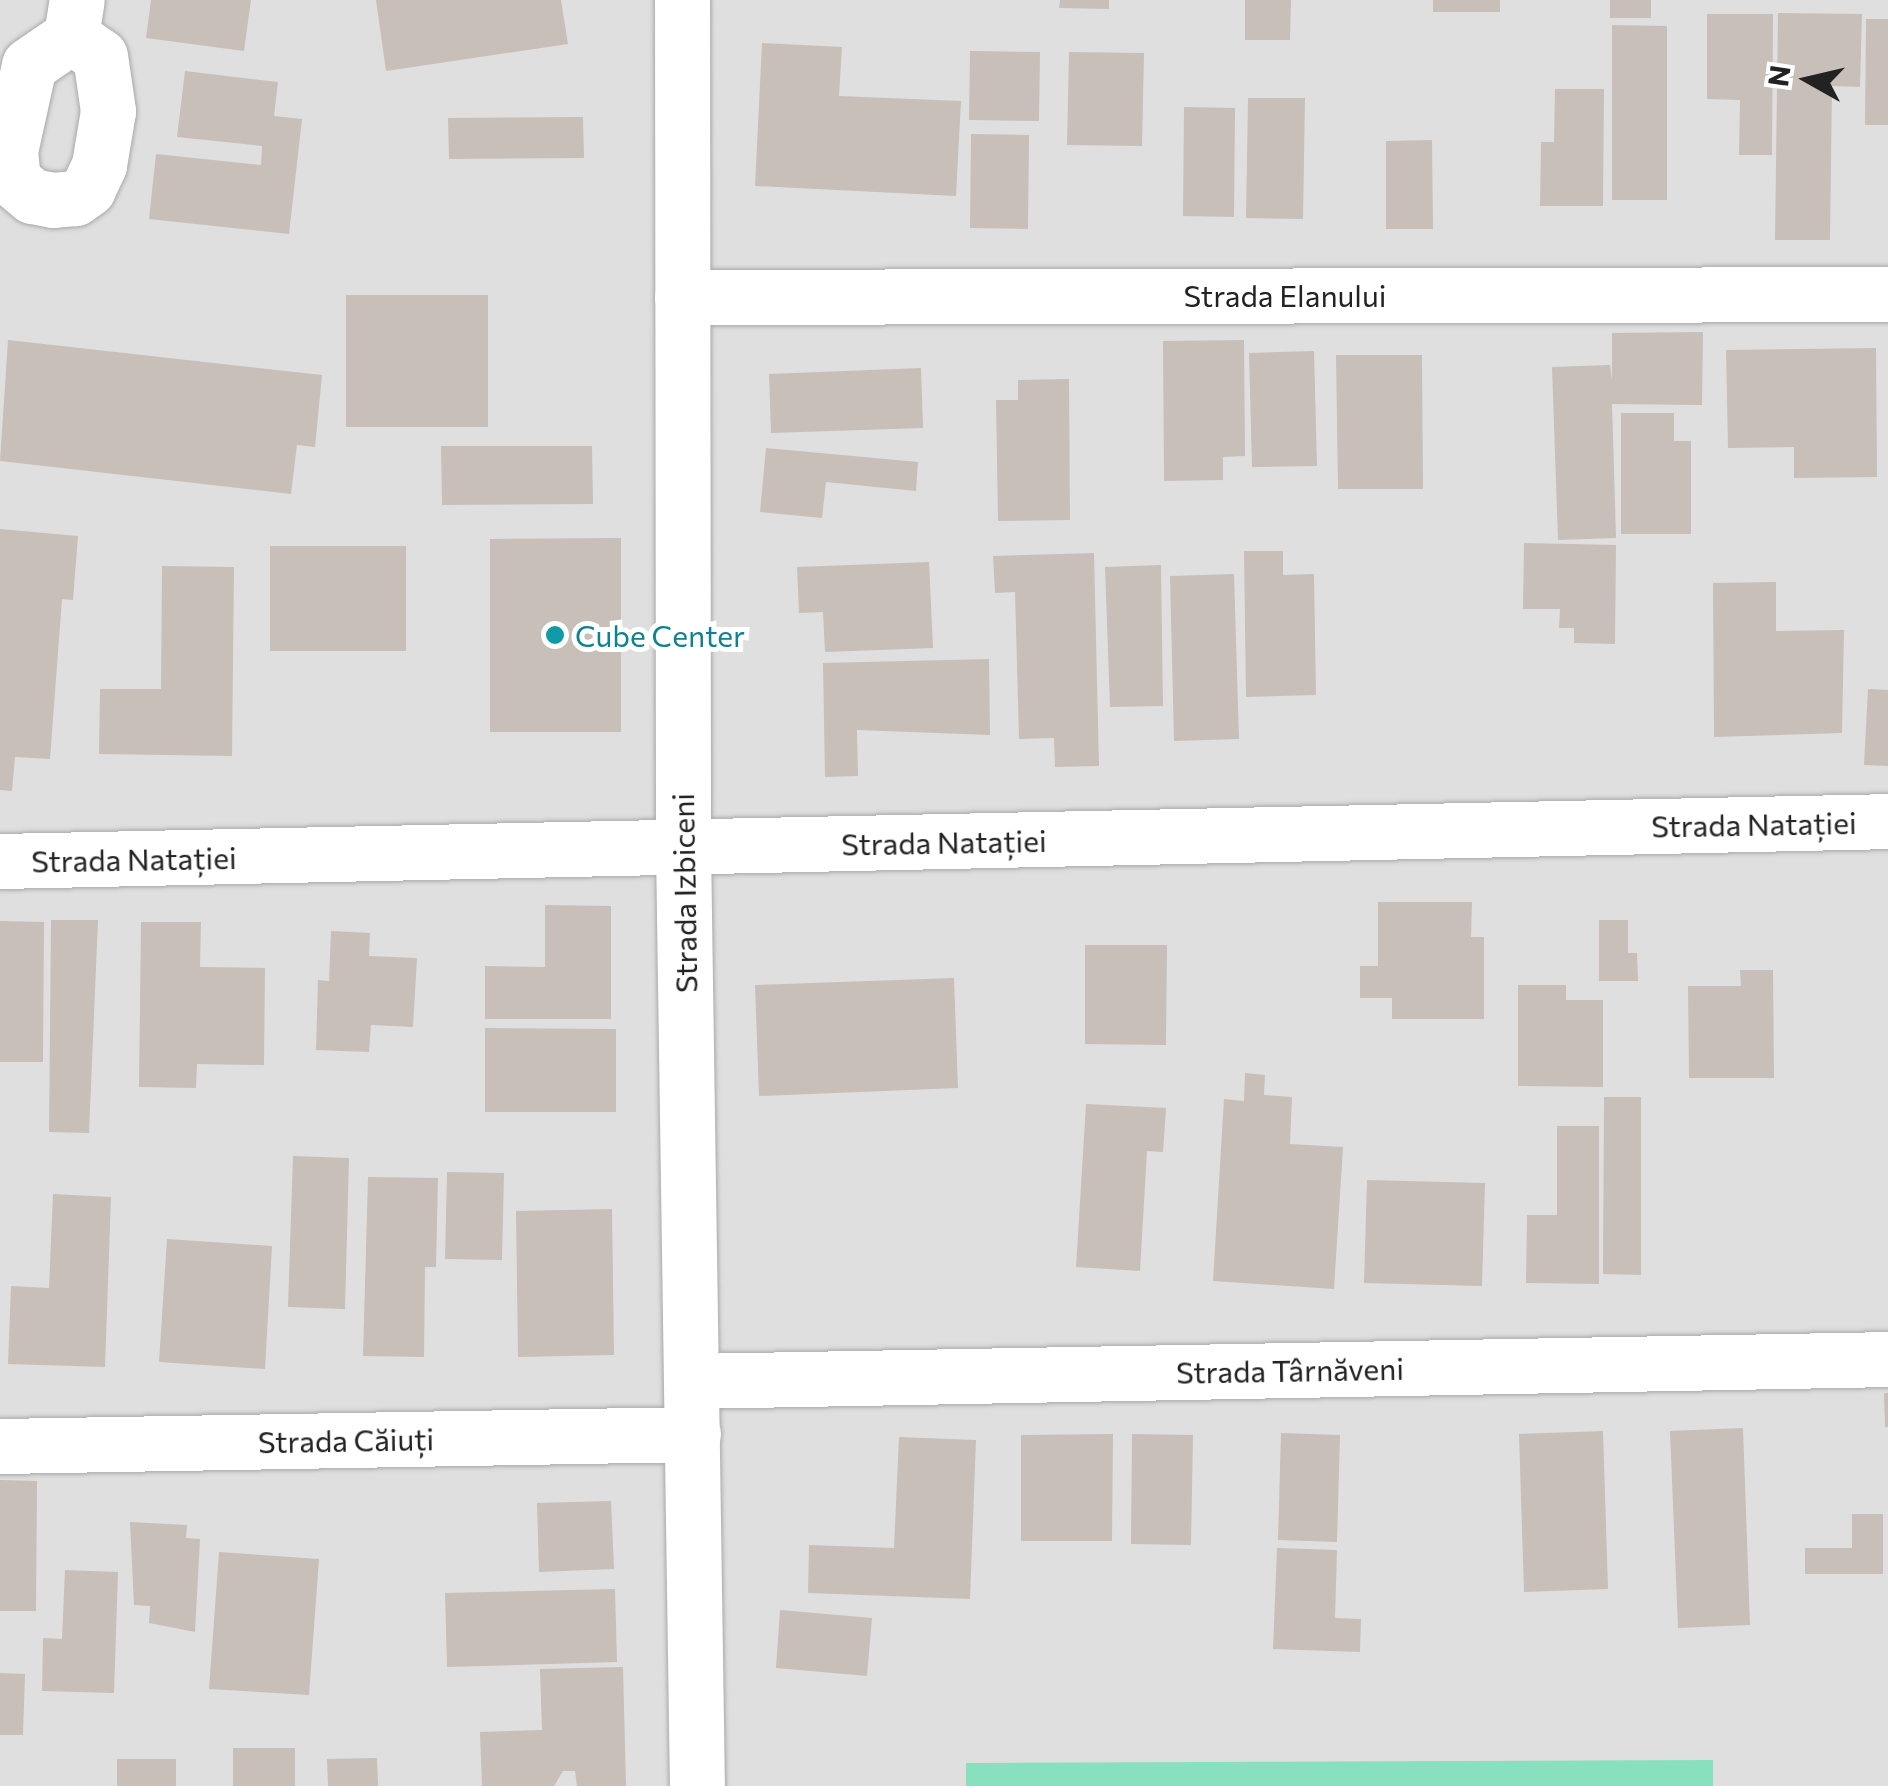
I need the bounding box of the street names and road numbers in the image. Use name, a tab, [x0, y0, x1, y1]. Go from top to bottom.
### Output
street label: Strada Elanului	[1184, 277, 1386, 313]
street label: Strada Izbiceni	[664, 793, 704, 993]
street label: Strada Natației	[1651, 804, 1857, 844]
street label: Strada Natației	[841, 822, 1047, 862]
street label: Strada Natației	[31, 839, 237, 879]
street label: Strada Târnăveni	[1176, 1350, 1404, 1390]
street label: Strada Căiuți	[258, 1420, 434, 1460]

